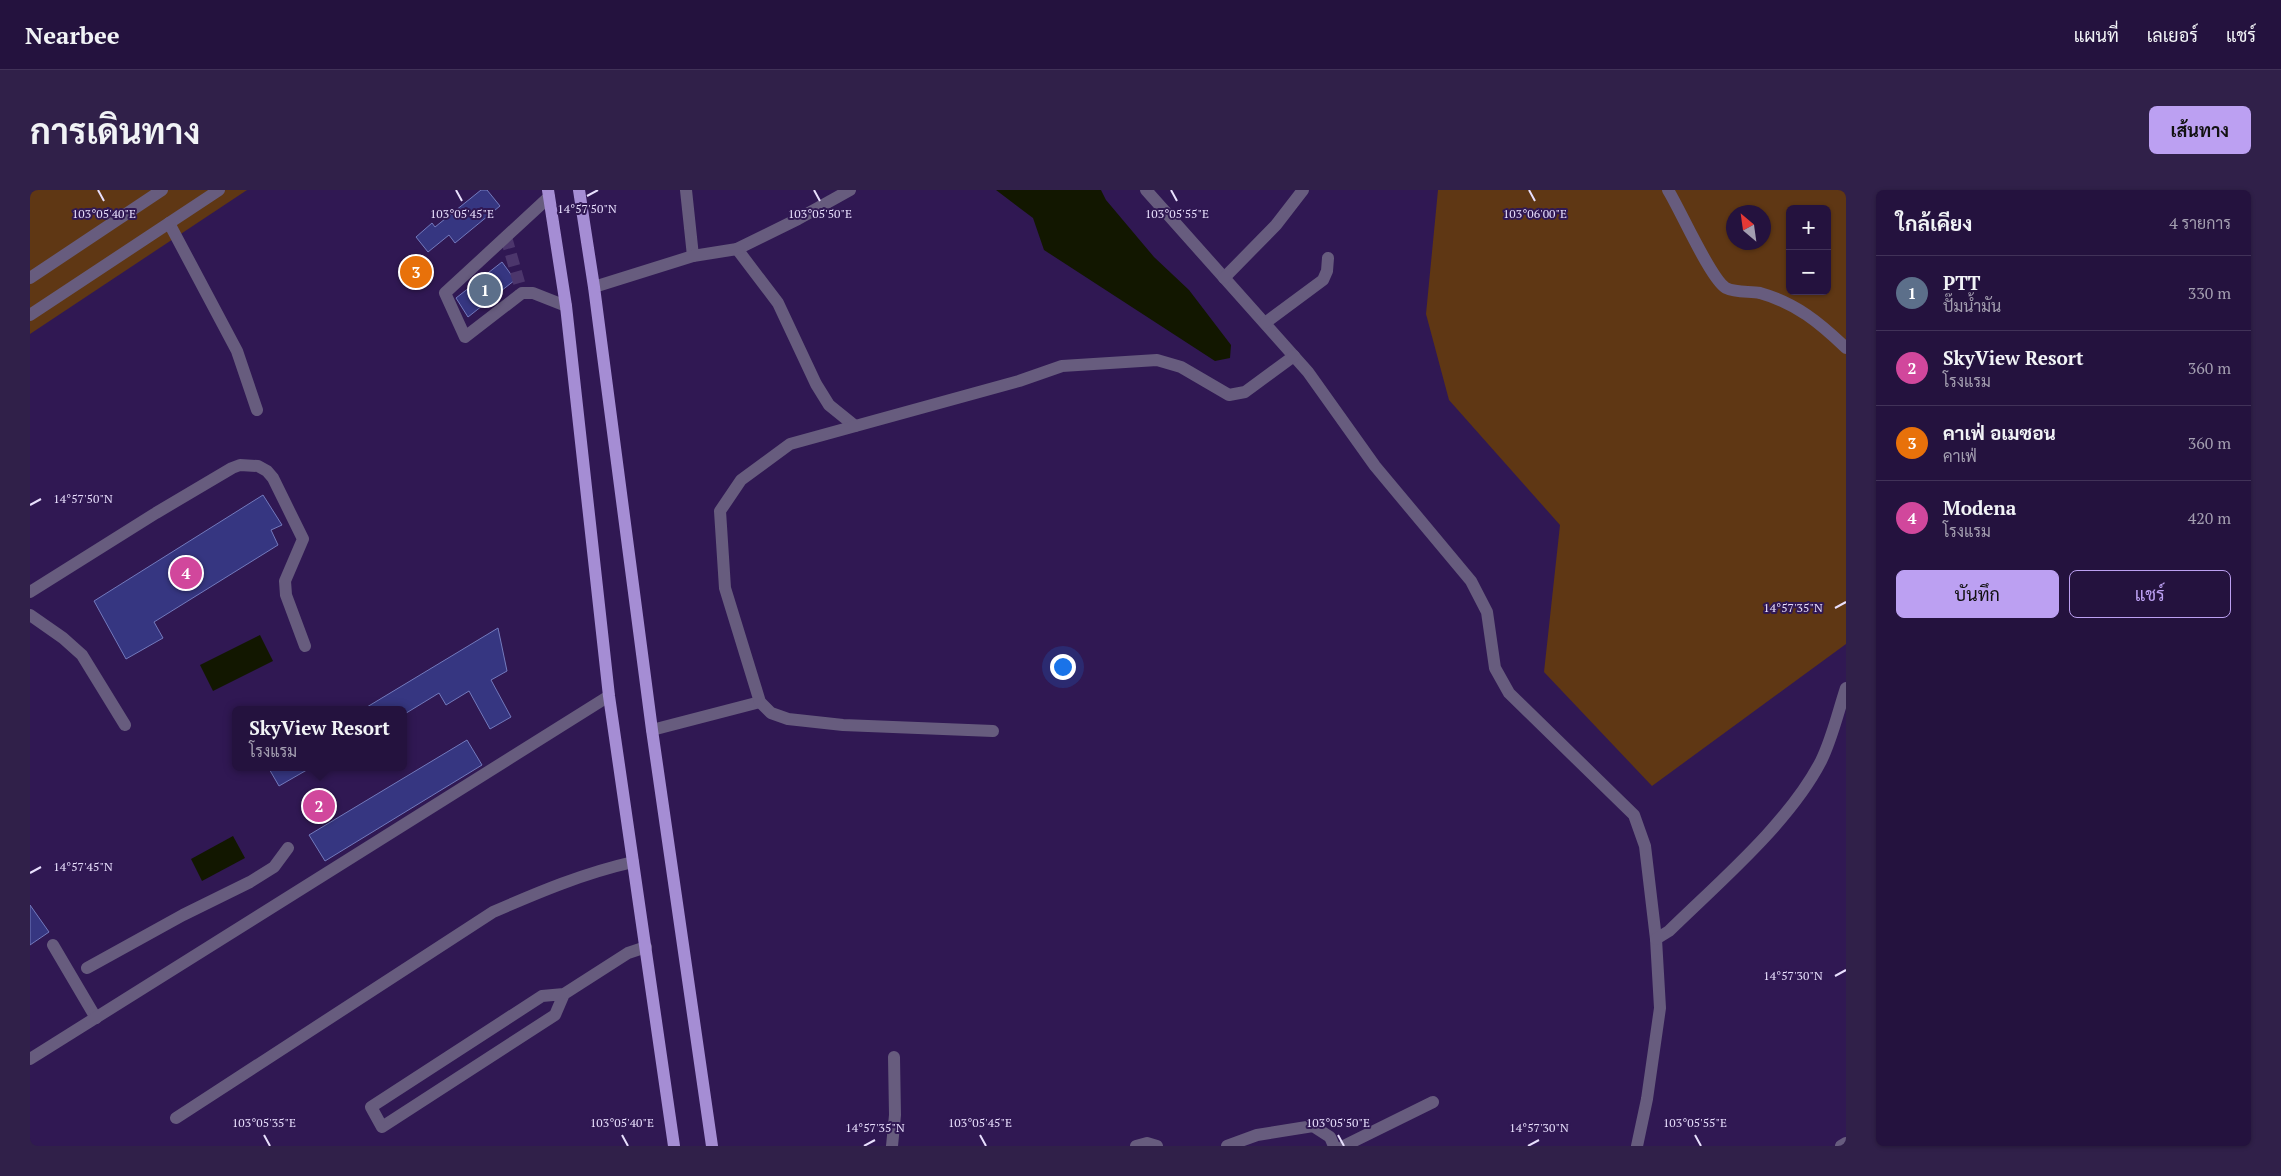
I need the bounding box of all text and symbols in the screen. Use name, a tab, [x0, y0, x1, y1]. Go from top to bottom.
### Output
text: Nearbee	[25, 19, 120, 51]
text: แผนที่	[2074, 23, 2119, 47]
text: เลเยอร์	[2147, 23, 2198, 47]
text: แชร์	[2226, 23, 2256, 47]
button: เส้นทาง	[2149, 106, 2251, 154]
text: การเดินทาง	[30, 108, 200, 154]
text: 14°57'50"N	[557, 201, 617, 216]
north arrow	[1726, 205, 1771, 250]
map controls	[1786, 205, 1831, 295]
button: +	[1786, 205, 1831, 250]
text: 103°05'40"E	[72, 206, 136, 221]
text: 103°05'45"E	[430, 206, 494, 221]
text: 103°05'50"E	[788, 206, 852, 221]
text: 103°05'55"E	[1145, 206, 1209, 221]
text: 103°06'00"E	[1503, 206, 1567, 221]
text: ใกล้เคียง	[1896, 209, 1972, 237]
text: 4 รายการ	[2169, 212, 2231, 234]
button: −	[1786, 250, 1831, 295]
pin: 3	[400, 253, 432, 291]
text: PTT	[1943, 270, 1981, 295]
pin: 1	[469, 271, 501, 309]
text: 1	[1907, 282, 1917, 304]
text: 330 m	[2188, 282, 2231, 304]
text: ปั๊มน้ำมัน	[1943, 295, 2001, 317]
text: SkyView Resort	[1943, 345, 2084, 370]
text: 2	[1907, 357, 1917, 379]
text: 360 m	[2188, 357, 2231, 379]
text: โรงแรม	[1943, 370, 1991, 392]
text: คาเฟ่ อเมซอน	[1943, 420, 2056, 445]
text: 3	[1907, 432, 1917, 454]
text: 360 m	[2188, 432, 2231, 454]
text: คาเฟ่	[1943, 445, 1977, 467]
text: 14°57'50"N	[53, 491, 113, 506]
text: Modena	[1943, 495, 2016, 520]
text: 4	[1907, 507, 1917, 529]
text: 420 m	[2188, 507, 2231, 529]
text: โรงแรม	[1943, 520, 1991, 542]
pin: 4	[170, 554, 202, 592]
button: บันทึก	[1896, 570, 2059, 618]
button: แชร์	[2069, 570, 2231, 618]
text: 14°57'35"N	[1763, 600, 1823, 615]
your location	[1050, 654, 1076, 680]
popup	[232, 706, 407, 771]
text: SkyView Resort	[249, 715, 390, 740]
text: โรงแรม	[249, 740, 297, 762]
pin: 2	[303, 787, 335, 825]
text: 14°57'45"N	[53, 859, 113, 874]
text: 14°57'30"N	[1763, 968, 1823, 983]
text: 103°05'35"E	[232, 1115, 296, 1130]
text: 103°05'40"E	[590, 1115, 654, 1130]
text: 103°05'45"E	[948, 1115, 1012, 1130]
text: 103°05'50"E	[1306, 1115, 1370, 1130]
text: 103°05'55"E	[1663, 1115, 1727, 1130]
text: 14°57'35"N	[845, 1120, 905, 1135]
text: 14°57'30"N	[1509, 1120, 1569, 1135]

